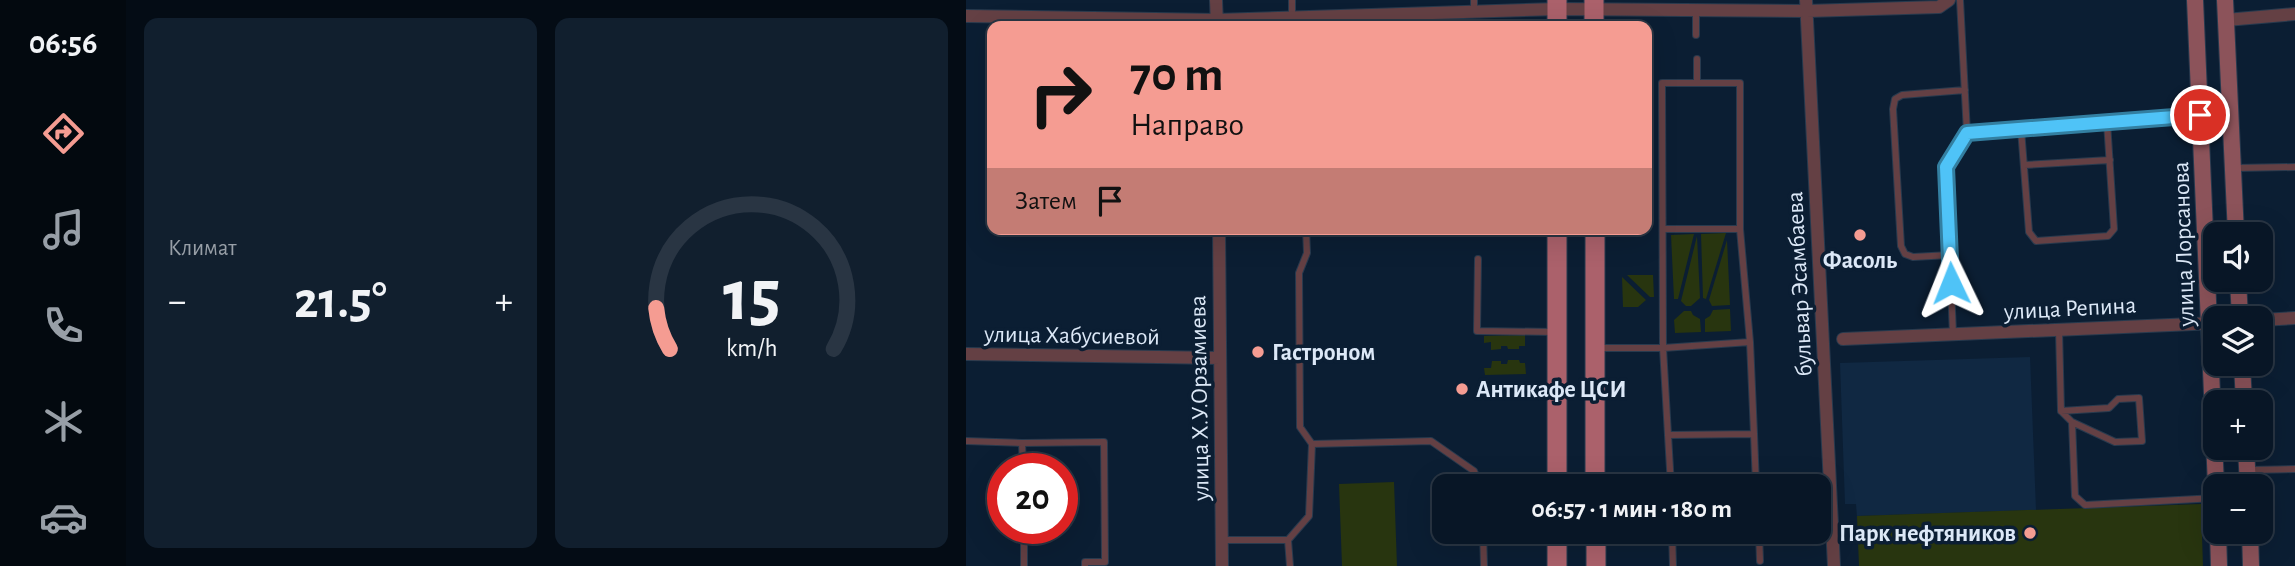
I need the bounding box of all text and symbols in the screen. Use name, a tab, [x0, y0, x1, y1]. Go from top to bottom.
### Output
text: 06:56	[29, 27, 97, 59]
icon: right	[1015, 49, 1106, 140]
text: 70 m	[1130, 51, 1224, 100]
pin	[2170, 85, 2230, 145]
icon: arrive	[2181, 96, 2219, 134]
icon: directions	[39, 109, 88, 158]
text: Направо	[1130, 109, 1244, 141]
street label: улица Лорсанова	[2169, 161, 2199, 328]
icon: arrive	[1091, 182, 1129, 220]
text: Затем	[1015, 188, 1077, 214]
street label: бульвар Эсамбаева	[1783, 191, 1817, 377]
icon: music	[39, 205, 88, 254]
map controls	[2203, 222, 2273, 544]
button: sound	[2203, 222, 2273, 292]
marker: Фасоль	[1852, 227, 1868, 243]
text: Климат	[168, 237, 237, 260]
position arrow	[1914, 246, 1988, 320]
place label: Фасоль	[1823, 249, 1897, 273]
text: 15	[723, 261, 780, 334]
text: 21.5°	[294, 275, 387, 327]
text: −	[168, 283, 186, 321]
text: +	[495, 283, 513, 321]
street label: улица Репина	[2002, 294, 2137, 325]
street label: улица Х.У.Орзамиева	[1186, 295, 1214, 502]
icon: phone	[39, 301, 88, 350]
button: layers	[2203, 306, 2273, 376]
street label: улица Хабусиевой	[983, 322, 1160, 350]
text: km/h	[726, 336, 777, 361]
place label: Гастроном	[1272, 341, 1375, 365]
marker: Гастроном	[1250, 344, 1266, 360]
place label: Антикафе ЦСИ	[1476, 378, 1626, 402]
marker: Антикафе ЦСИ	[1454, 381, 1470, 397]
button: +	[2203, 390, 2273, 460]
icon: climate	[39, 397, 88, 446]
speed limit sign: 20	[987, 453, 1078, 544]
button: −	[2203, 474, 2273, 544]
icon: car	[39, 493, 88, 542]
text: 06:57 · 1 мин · 180 m	[1531, 496, 1732, 522]
place label: Парк нефтяников	[1839, 522, 2016, 546]
marker: Парк нефтяников	[2022, 525, 2038, 541]

